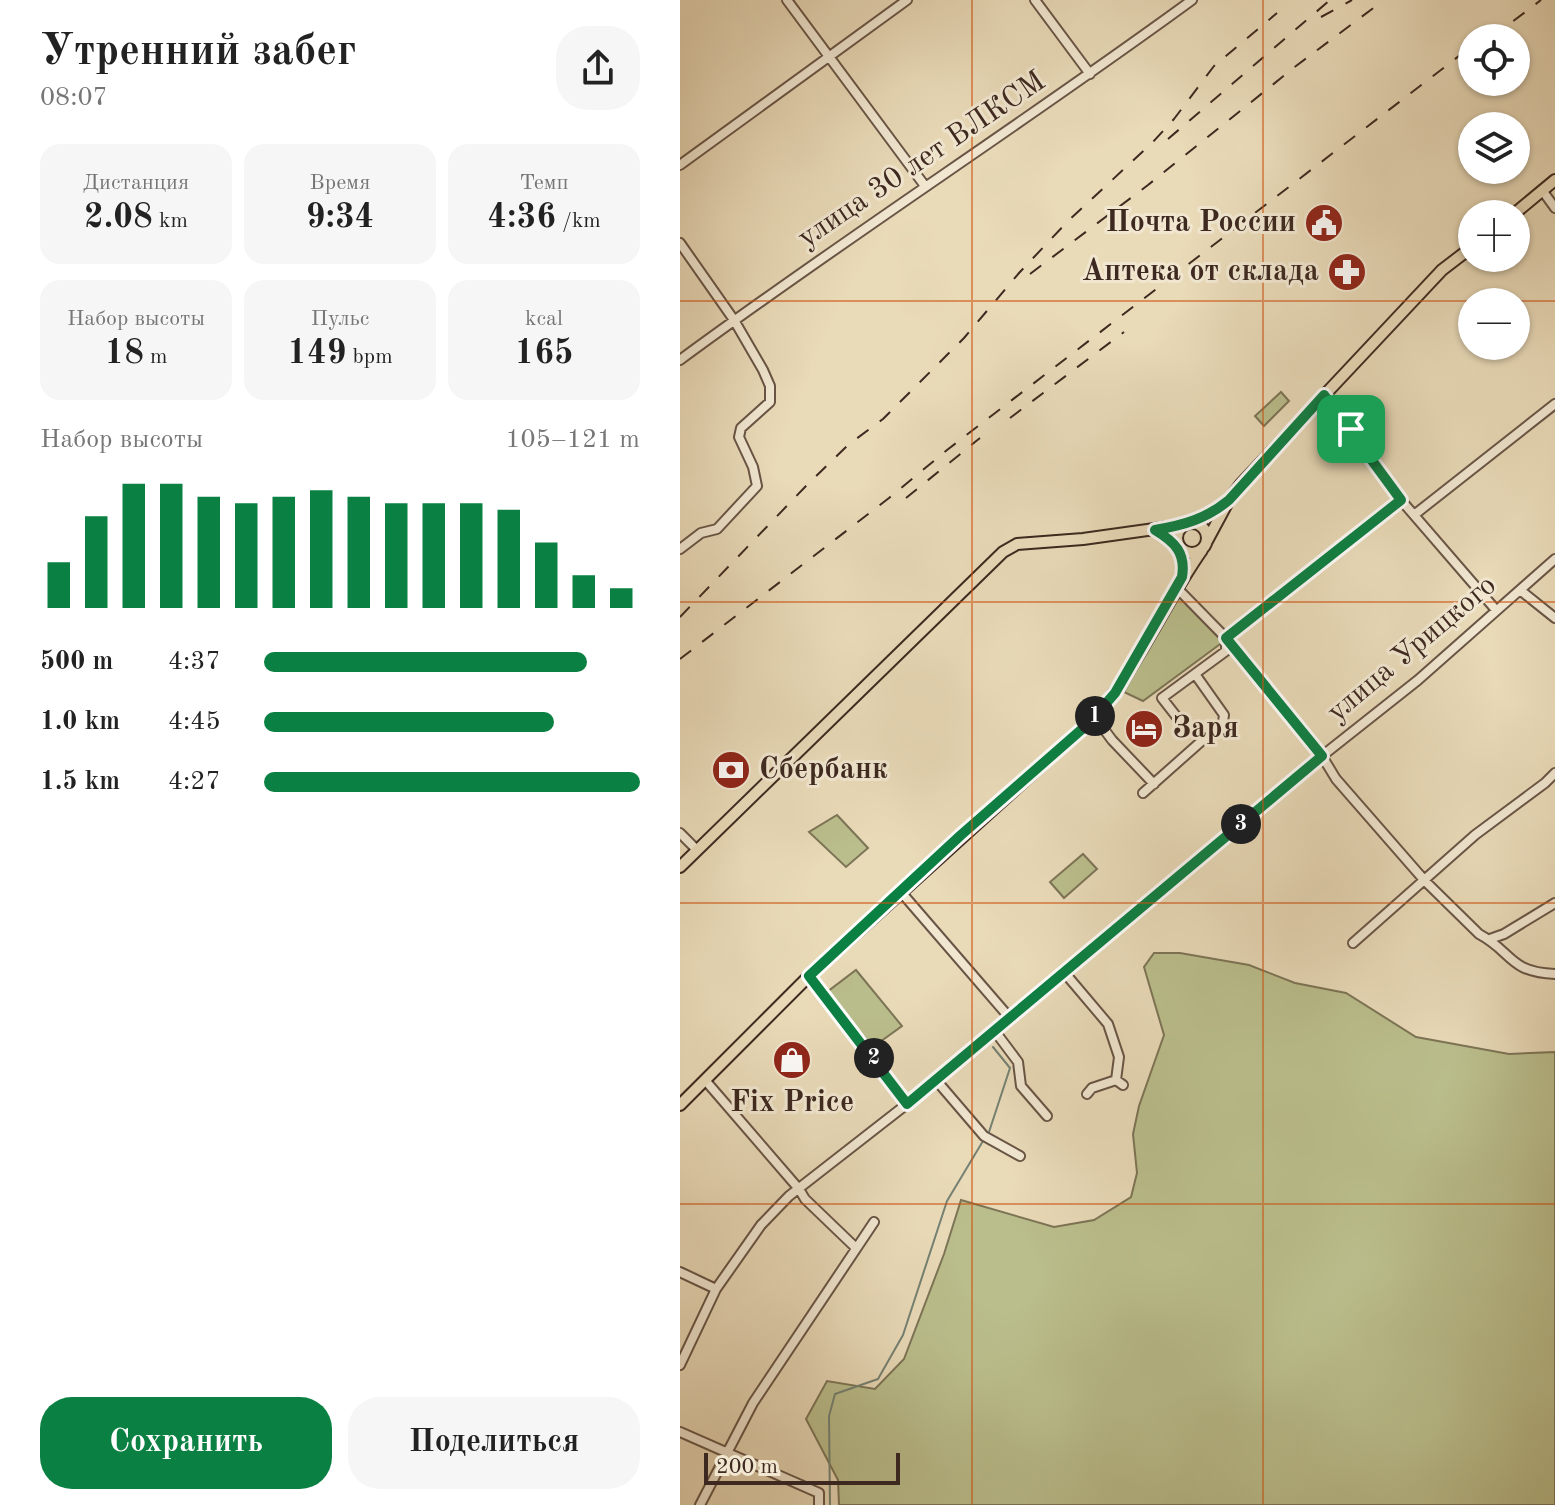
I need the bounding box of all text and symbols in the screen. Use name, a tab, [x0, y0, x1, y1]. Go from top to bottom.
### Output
map controls	[1458, 24, 1530, 360]
button: locate	[1458, 24, 1530, 96]
button: share	[556, 26, 640, 110]
text: Утренний забег	[40, 30, 356, 74]
street label: улица 30 лет ВЛКСМ	[793, 66, 1051, 254]
text: 08:07	[40, 85, 108, 111]
button: layers	[1458, 112, 1530, 184]
text: Дистанция	[83, 172, 189, 194]
text: Время	[310, 172, 370, 194]
text: Темп	[519, 172, 569, 194]
button: +	[1458, 200, 1530, 272]
text: 2.08	[84, 201, 153, 235]
text: 9:34	[306, 201, 374, 235]
text: 4:36	[487, 201, 556, 235]
public building icon: Почта России	[1303, 202, 1345, 244]
place label: Почта России	[1105, 208, 1296, 238]
text: km	[153, 210, 188, 232]
text: /km	[556, 210, 601, 232]
pharmacy icon: Аптека от склада	[1326, 251, 1368, 293]
place label: Аптека от склада	[1082, 257, 1319, 287]
button: −	[1458, 288, 1530, 360]
text: Набор высоты	[67, 308, 205, 330]
text: Пульс	[311, 308, 369, 330]
text: kcal	[525, 308, 563, 330]
text: 18	[104, 337, 144, 371]
text: 149	[287, 337, 346, 371]
text: 165	[514, 337, 574, 371]
text: m	[144, 346, 168, 368]
text: bpm	[346, 346, 393, 368]
pin	[1317, 395, 1385, 463]
icon: arrive	[1329, 407, 1373, 451]
text: Набор высоты	[40, 427, 203, 453]
text: 105–121 m	[505, 427, 640, 453]
street label: улица Урицкого	[1322, 570, 1502, 728]
text: 500 m	[40, 649, 113, 675]
text: 4:37	[168, 649, 221, 675]
pin: 1	[1075, 696, 1115, 736]
text: 1	[1089, 705, 1101, 727]
hotel icon: Заря	[1123, 708, 1165, 750]
text: 1.0 km	[40, 709, 120, 735]
text: 4:45	[168, 709, 221, 735]
place label: Заря	[1172, 714, 1239, 744]
bank icon: Сбербанк	[710, 749, 752, 791]
place label: Сбербанк	[759, 755, 888, 785]
text: 1.5 km	[40, 769, 120, 795]
text: 4:27	[168, 769, 221, 795]
pin: 3	[1221, 804, 1261, 844]
text: 3	[1235, 813, 1247, 835]
pin: 2	[854, 1038, 894, 1078]
shop icon: Fix Price	[771, 1039, 813, 1081]
text: 2	[868, 1047, 880, 1069]
place label: Fix Price	[730, 1088, 854, 1118]
button: Сохранить	[40, 1397, 332, 1489]
button: Поделиться	[348, 1397, 640, 1489]
scale bar	[704, 1449, 900, 1485]
text: 200 m	[716, 1456, 778, 1478]

